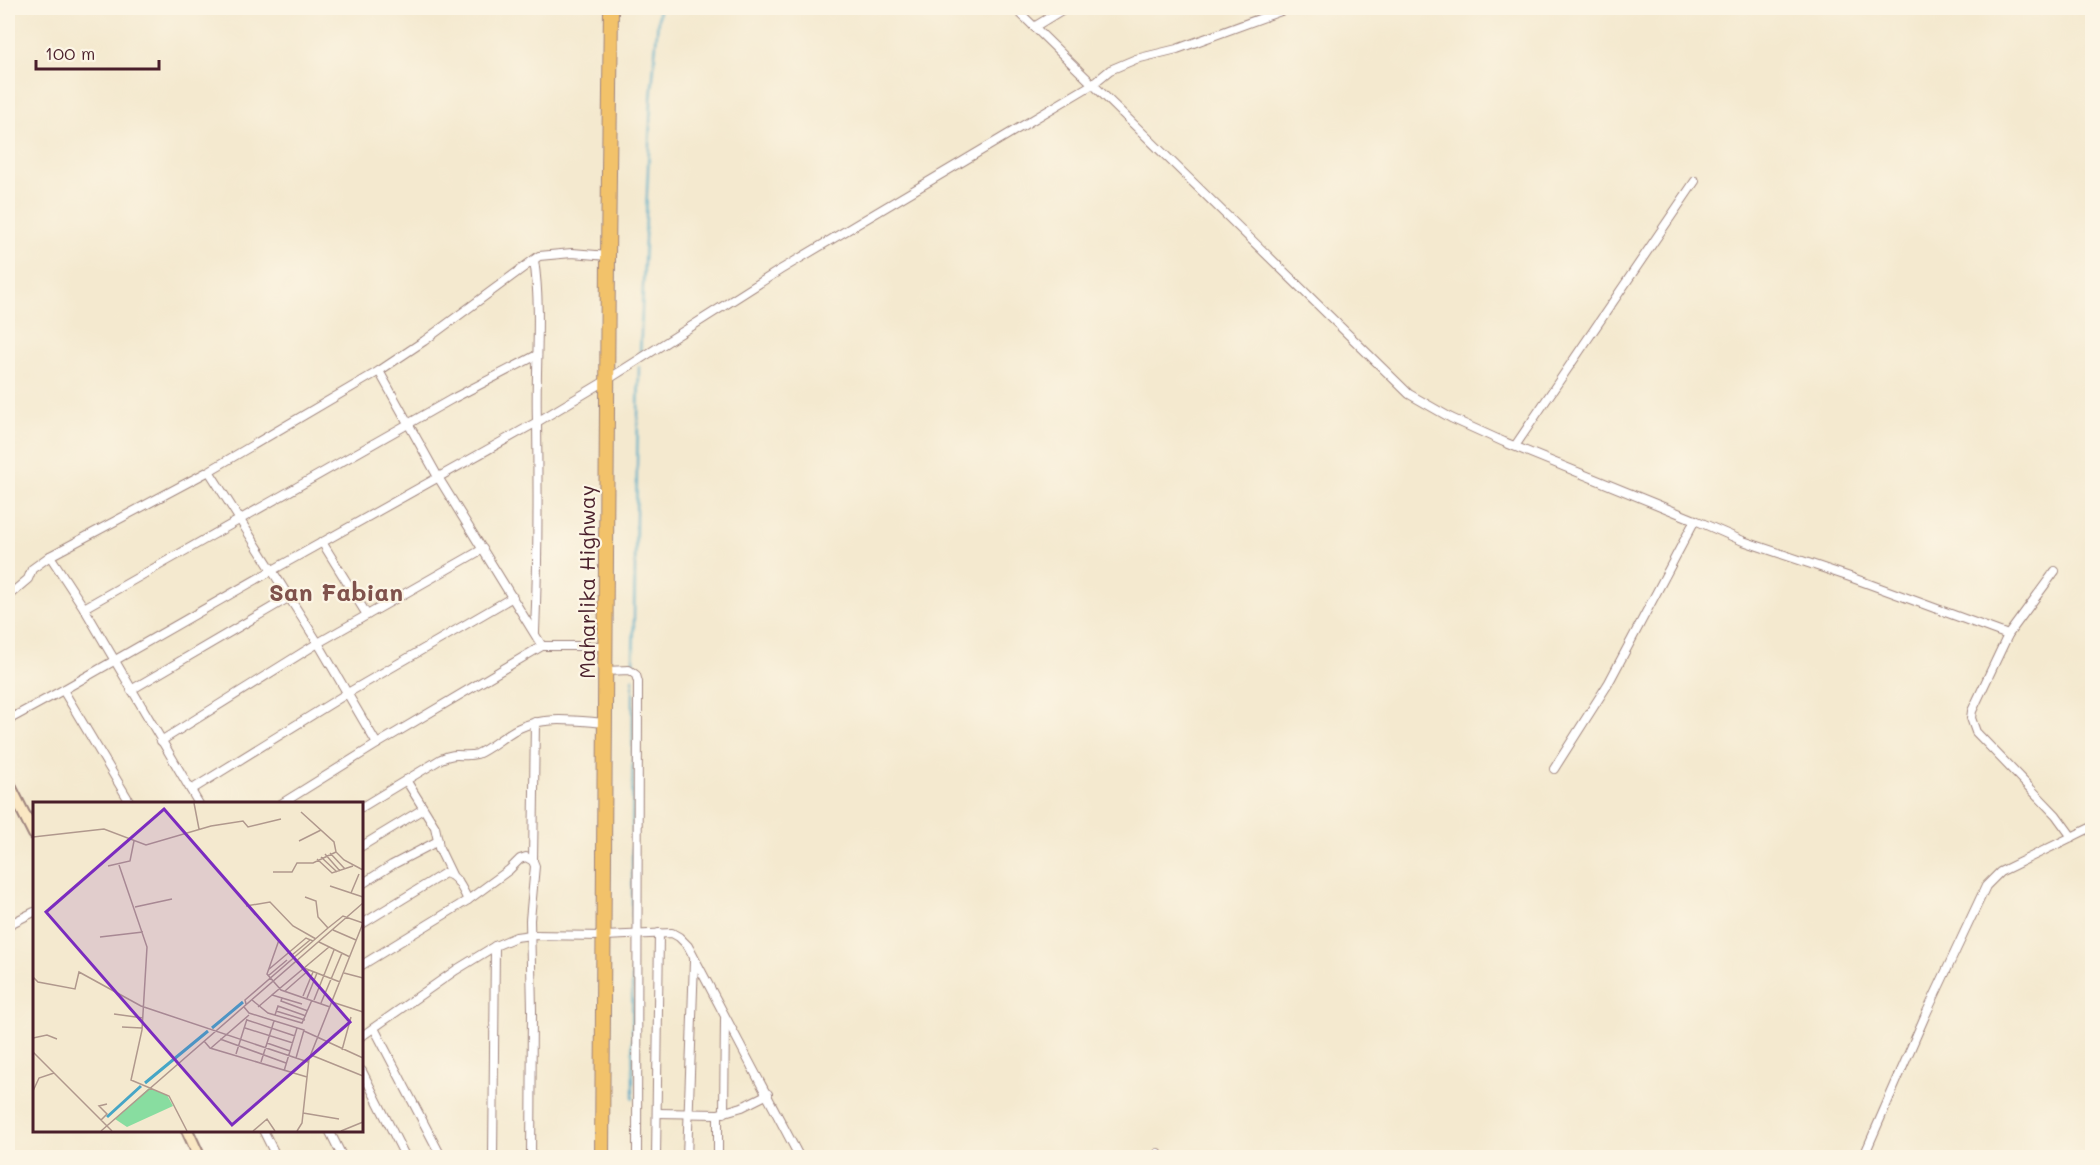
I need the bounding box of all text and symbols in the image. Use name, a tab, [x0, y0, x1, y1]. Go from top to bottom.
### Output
scale bar	[36, 33, 159, 71]
text: 100 m	[45, 41, 95, 65]
street label: Maharlika Highway	[573, 485, 600, 679]
district label: San Fabian	[269, 576, 403, 607]
inset map	[33, 802, 363, 1132]

